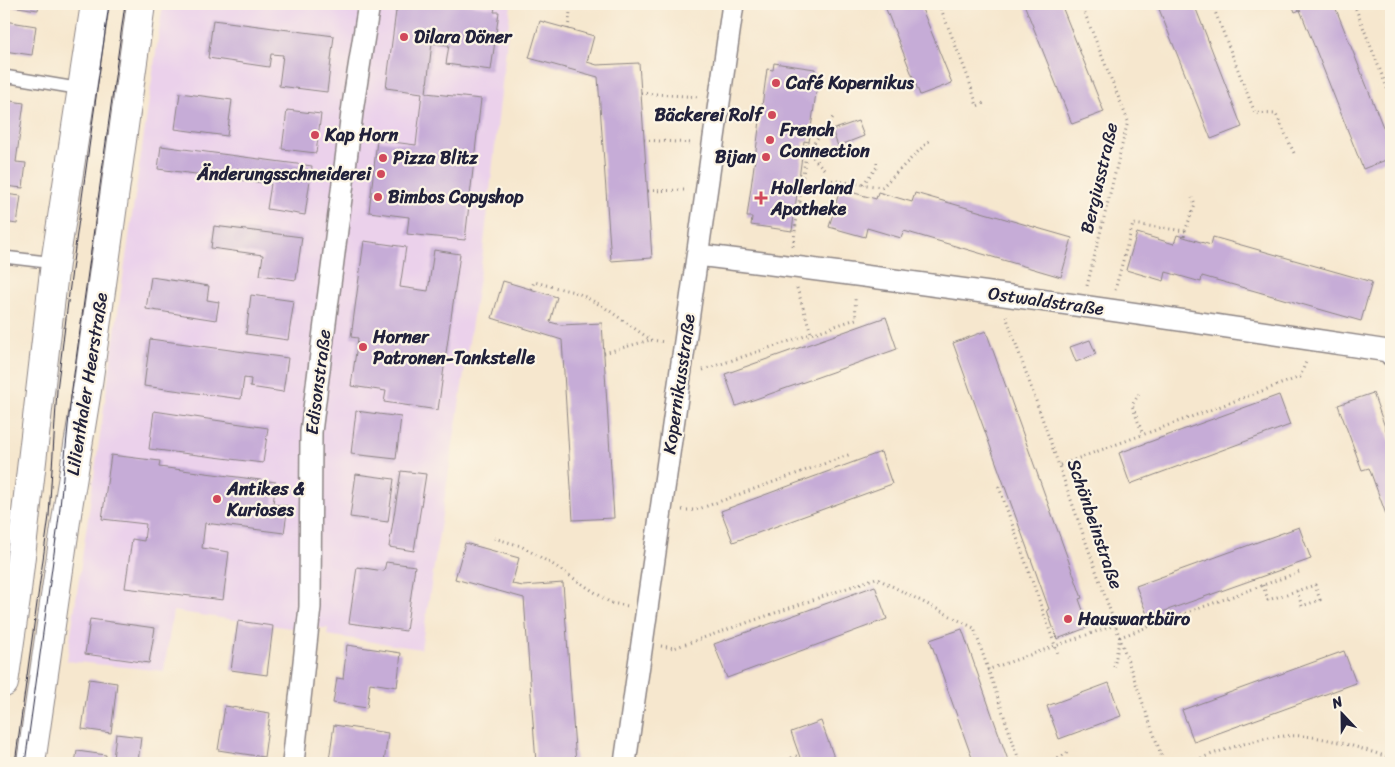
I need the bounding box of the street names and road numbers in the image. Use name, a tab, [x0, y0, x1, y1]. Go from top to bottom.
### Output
street label: Bergiusstraße	[1071, 119, 1127, 237]
street label: Ostwaldstraße	[986, 277, 1106, 325]
street label: Lilienthaler Heerstraße	[57, 290, 117, 478]
street label: Kopernikusstraße	[653, 312, 705, 456]
street label: Edisonstraße	[296, 327, 340, 437]
street label: Schönbeinstraße	[1058, 455, 1132, 593]

